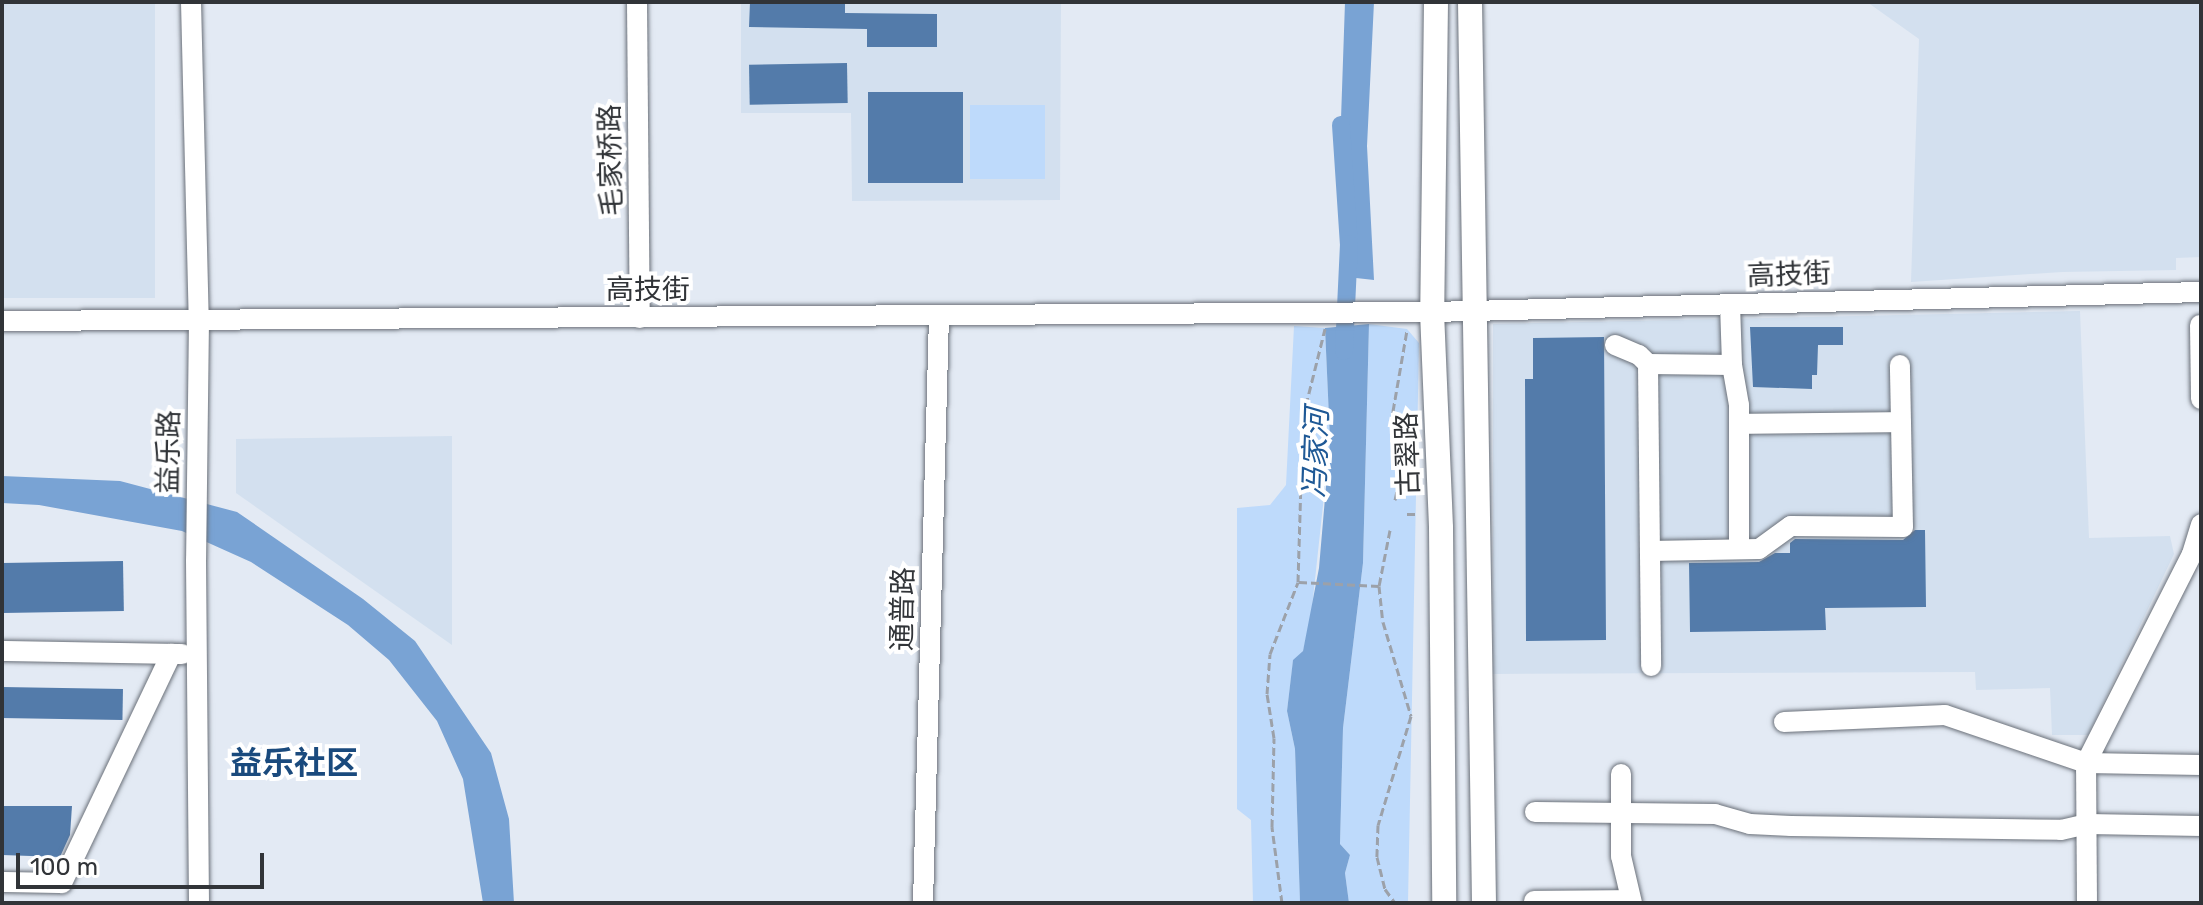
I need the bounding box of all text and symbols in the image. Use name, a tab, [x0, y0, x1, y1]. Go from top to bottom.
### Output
street label: 毛家桥路	[593, 104, 629, 216]
street label: 高技街	[1746, 257, 1832, 293]
street label: 高技街	[606, 273, 690, 307]
water label: 冯家河	[1296, 407, 1336, 499]
street label: 益乐路	[151, 410, 187, 494]
street label: 古翠路	[1390, 411, 1426, 497]
street label: 通普路	[885, 567, 921, 651]
district label: 益乐社区	[230, 744, 358, 782]
scale bar	[20, 837, 268, 887]
text: 100 m	[30, 853, 98, 881]

